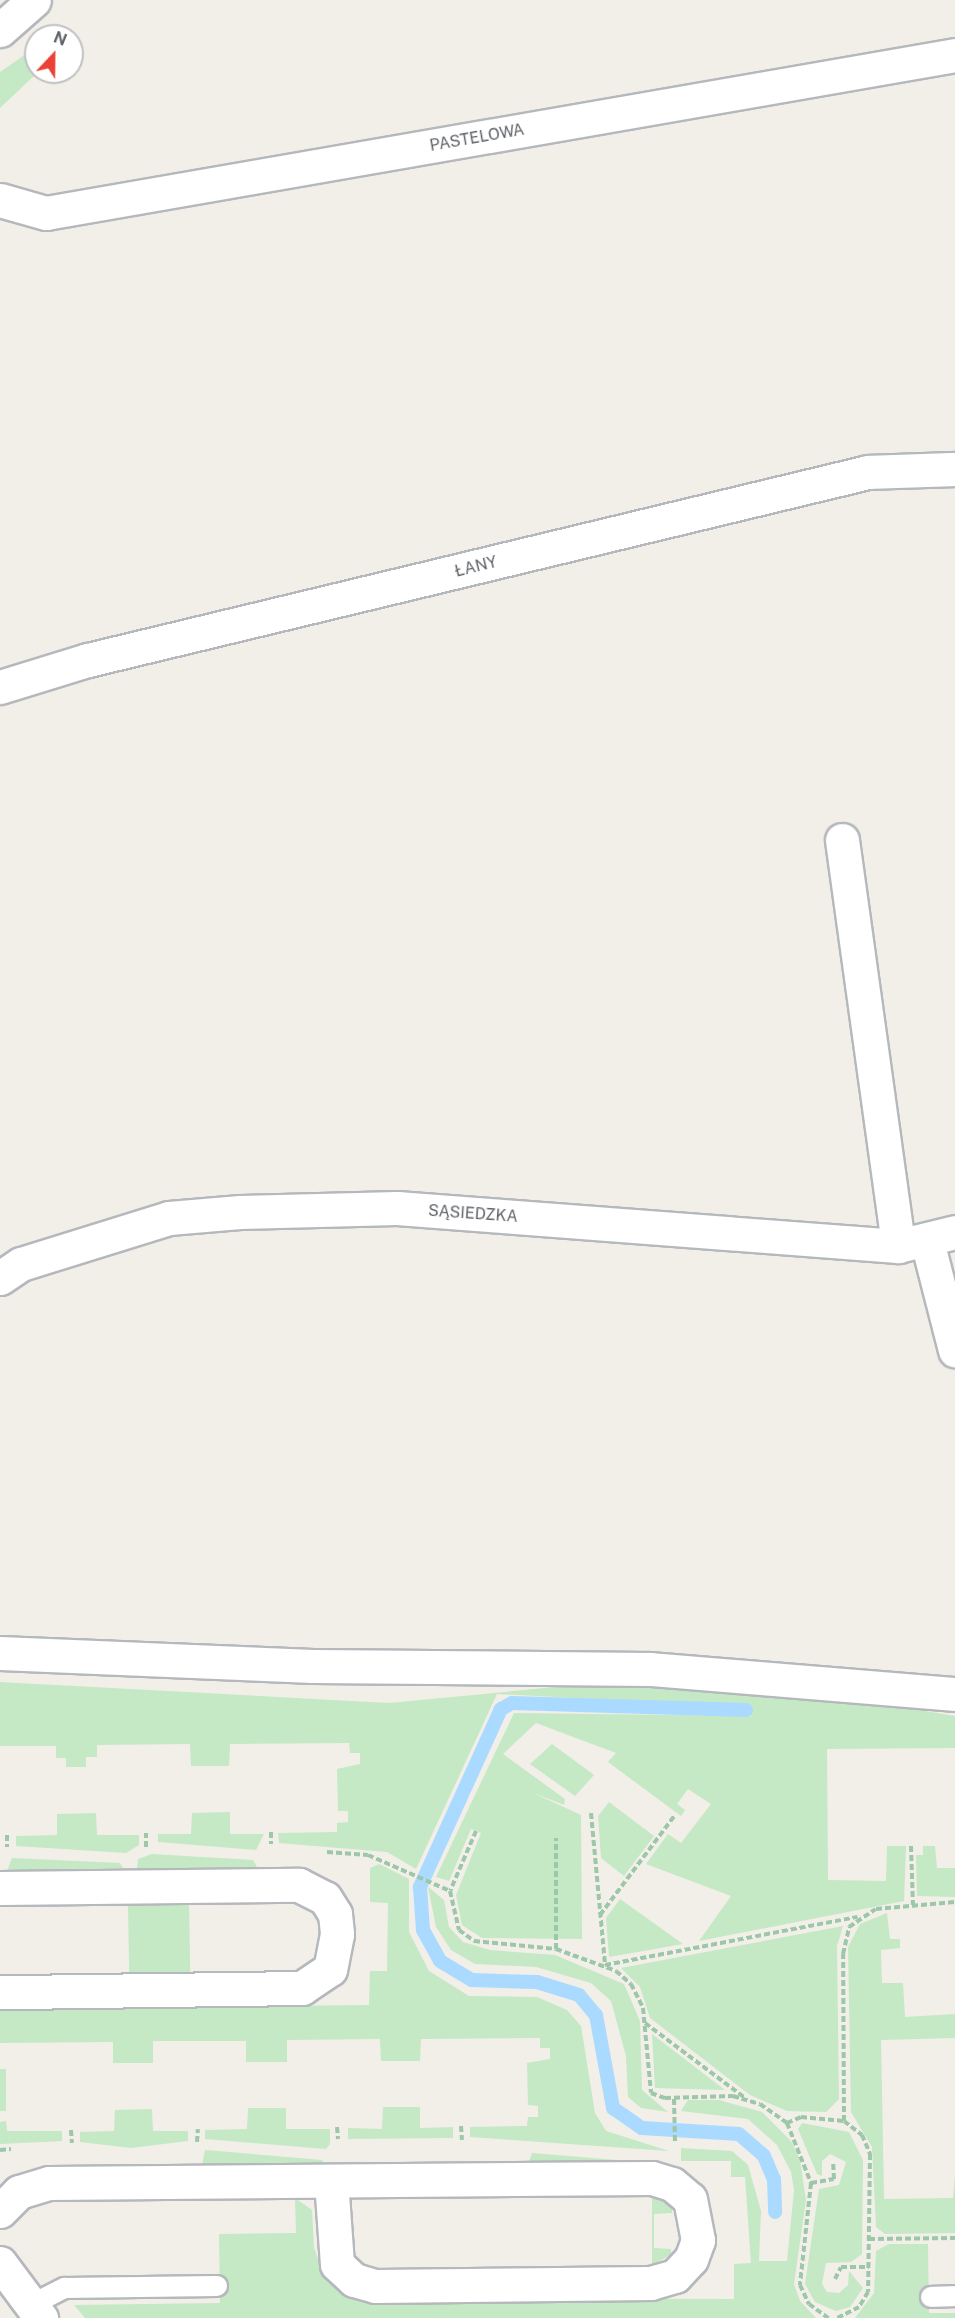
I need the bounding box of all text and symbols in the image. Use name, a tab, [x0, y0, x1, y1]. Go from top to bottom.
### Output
north arrow	[24, 24, 84, 84]
text: N	[51, 28, 70, 50]
street label: PASTELOWA	[428, 120, 526, 156]
street label: ŁANY	[453, 553, 499, 581]
street label: SĄSIEDZKA	[427, 1201, 519, 1227]

